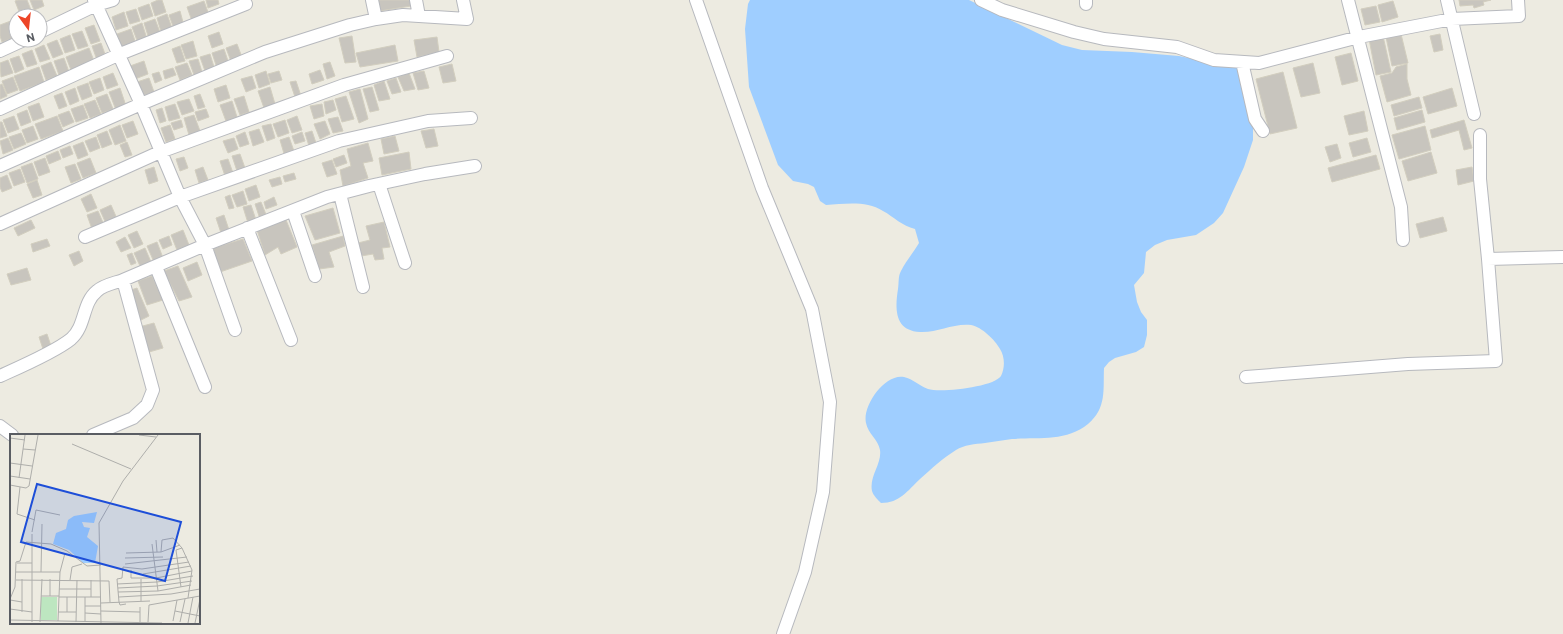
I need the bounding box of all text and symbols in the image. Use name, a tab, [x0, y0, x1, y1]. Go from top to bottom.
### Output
north arrow	[8, 8, 48, 48]
text: N	[25, 31, 36, 45]
inset map	[10, 434, 200, 624]

